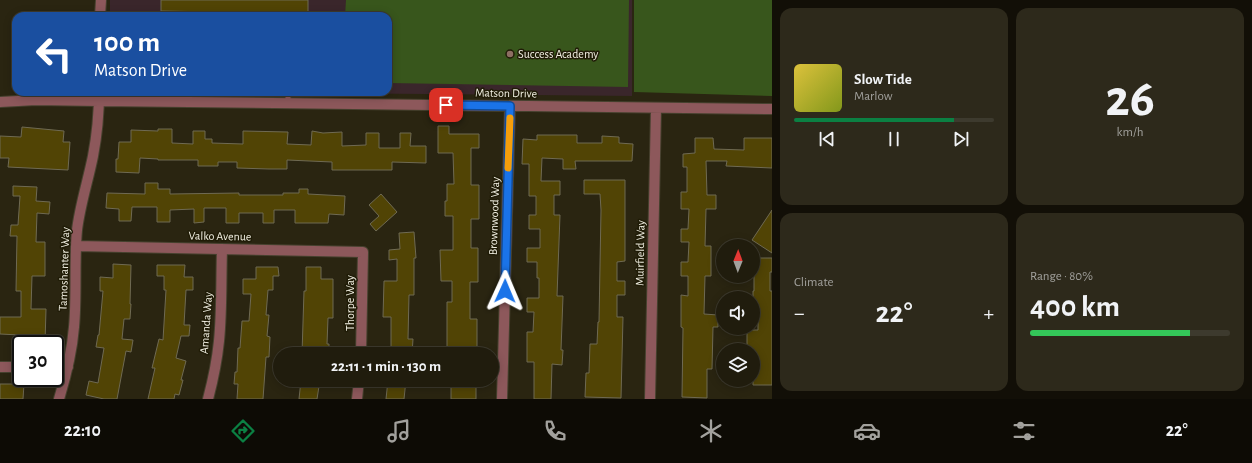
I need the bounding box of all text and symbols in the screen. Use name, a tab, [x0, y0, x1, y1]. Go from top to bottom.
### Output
icon: left	[28, 28, 80, 80]
text: 100 m	[94, 29, 160, 57]
place label: Success Academy	[518, 48, 598, 61]
marker: Success Academy	[505, 49, 515, 59]
text: Matson Drive	[94, 62, 187, 80]
text: Slow Tide	[854, 72, 912, 87]
text: 26	[1105, 73, 1155, 125]
street label: Matson Drive	[475, 86, 537, 100]
pin	[429, 88, 463, 122]
text: Marlow	[854, 90, 892, 103]
icon: arrive	[435, 94, 457, 116]
text: km/h	[1117, 126, 1143, 139]
icon: previous	[816, 128, 838, 150]
icon: pause	[883, 128, 905, 150]
icon: next	[950, 128, 972, 150]
street label: Brownwood Way	[487, 177, 502, 255]
street label: Muirfield Way	[633, 220, 648, 286]
street label: Tamoshanter Way	[57, 227, 72, 311]
street label: Valko Avenue	[189, 229, 251, 243]
north arrow	[716, 239, 760, 283]
map controls	[716, 239, 760, 387]
position arrow	[484, 270, 526, 312]
text: Range · 80%	[1030, 270, 1093, 283]
street label: Thorpe Way	[344, 275, 357, 331]
text: Climate	[794, 276, 833, 289]
street label: Amanda Way	[198, 291, 215, 355]
button: sound	[716, 291, 760, 335]
text: 400 km	[1030, 292, 1120, 322]
text: 22°	[875, 298, 913, 328]
text: −	[794, 302, 805, 324]
text: +	[983, 302, 994, 324]
speed limit sign: 30	[12, 335, 64, 387]
button: layers	[716, 343, 760, 387]
text: 22:11 · 1 min · 130 m	[331, 359, 441, 374]
icon: directions	[229, 417, 257, 445]
icon: music	[385, 417, 413, 445]
icon: phone	[541, 417, 569, 445]
icon: climate	[697, 417, 725, 445]
icon: car	[853, 417, 881, 445]
icon: filters	[1010, 417, 1038, 445]
text: 22:10	[64, 422, 101, 440]
text: 22°	[1166, 422, 1188, 440]

